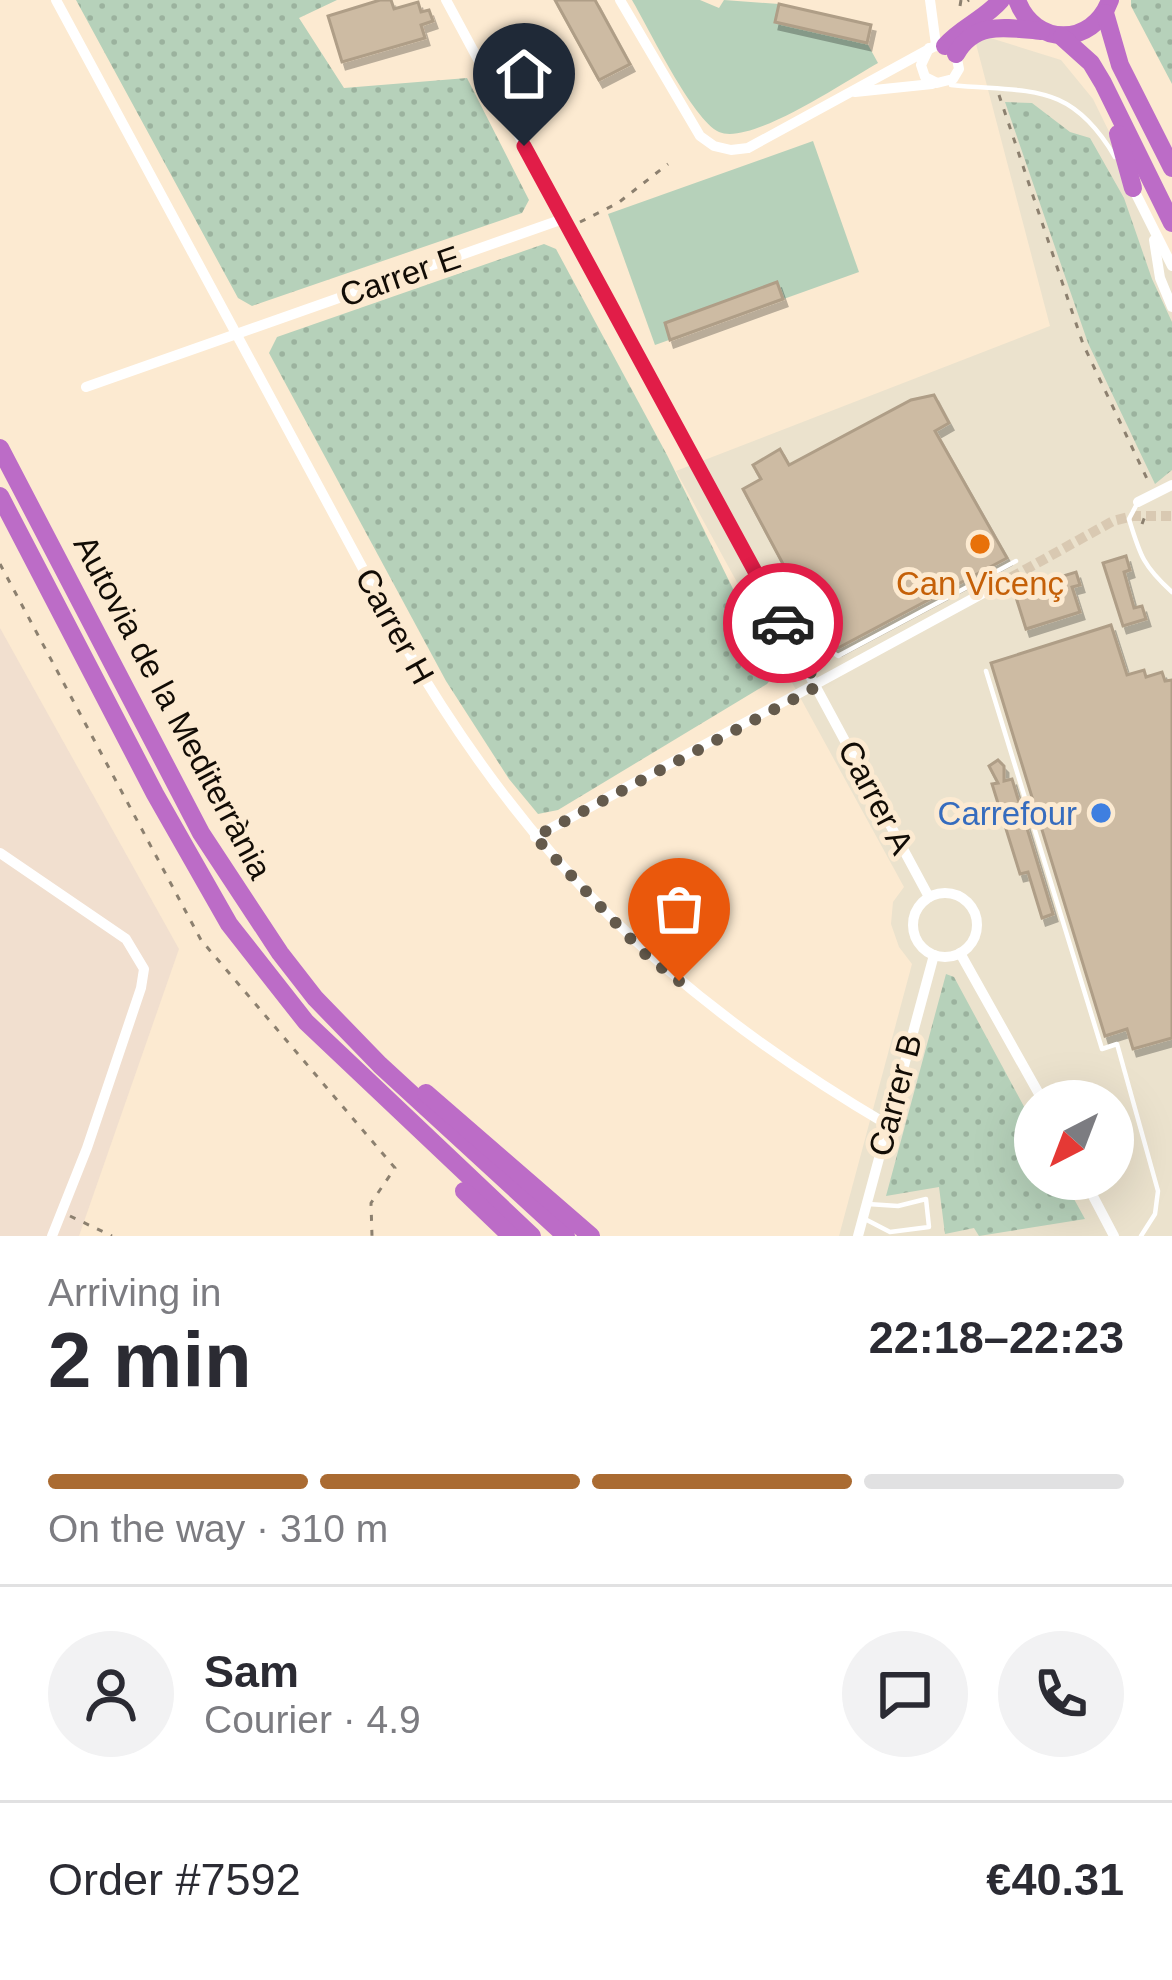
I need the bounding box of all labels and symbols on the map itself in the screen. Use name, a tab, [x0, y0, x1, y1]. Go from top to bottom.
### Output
pin	[473, 23, 575, 146]
street label: Carrer E	[335, 238, 465, 314]
street label: Autovia de la Mediterrània	[67, 529, 280, 886]
marker: Can Vicenç	[967, 531, 993, 557]
street label: Carrer H	[348, 562, 442, 690]
courier	[723, 563, 843, 683]
place label: Can Vicenç	[896, 565, 1064, 602]
street label: Carrer A	[831, 734, 921, 860]
place label: Carrefour	[938, 795, 1077, 832]
marker: Carrefour	[1088, 800, 1114, 826]
pin	[628, 858, 730, 981]
street label: Carrer B	[861, 1030, 929, 1160]
north arrow	[1014, 1080, 1134, 1200]

